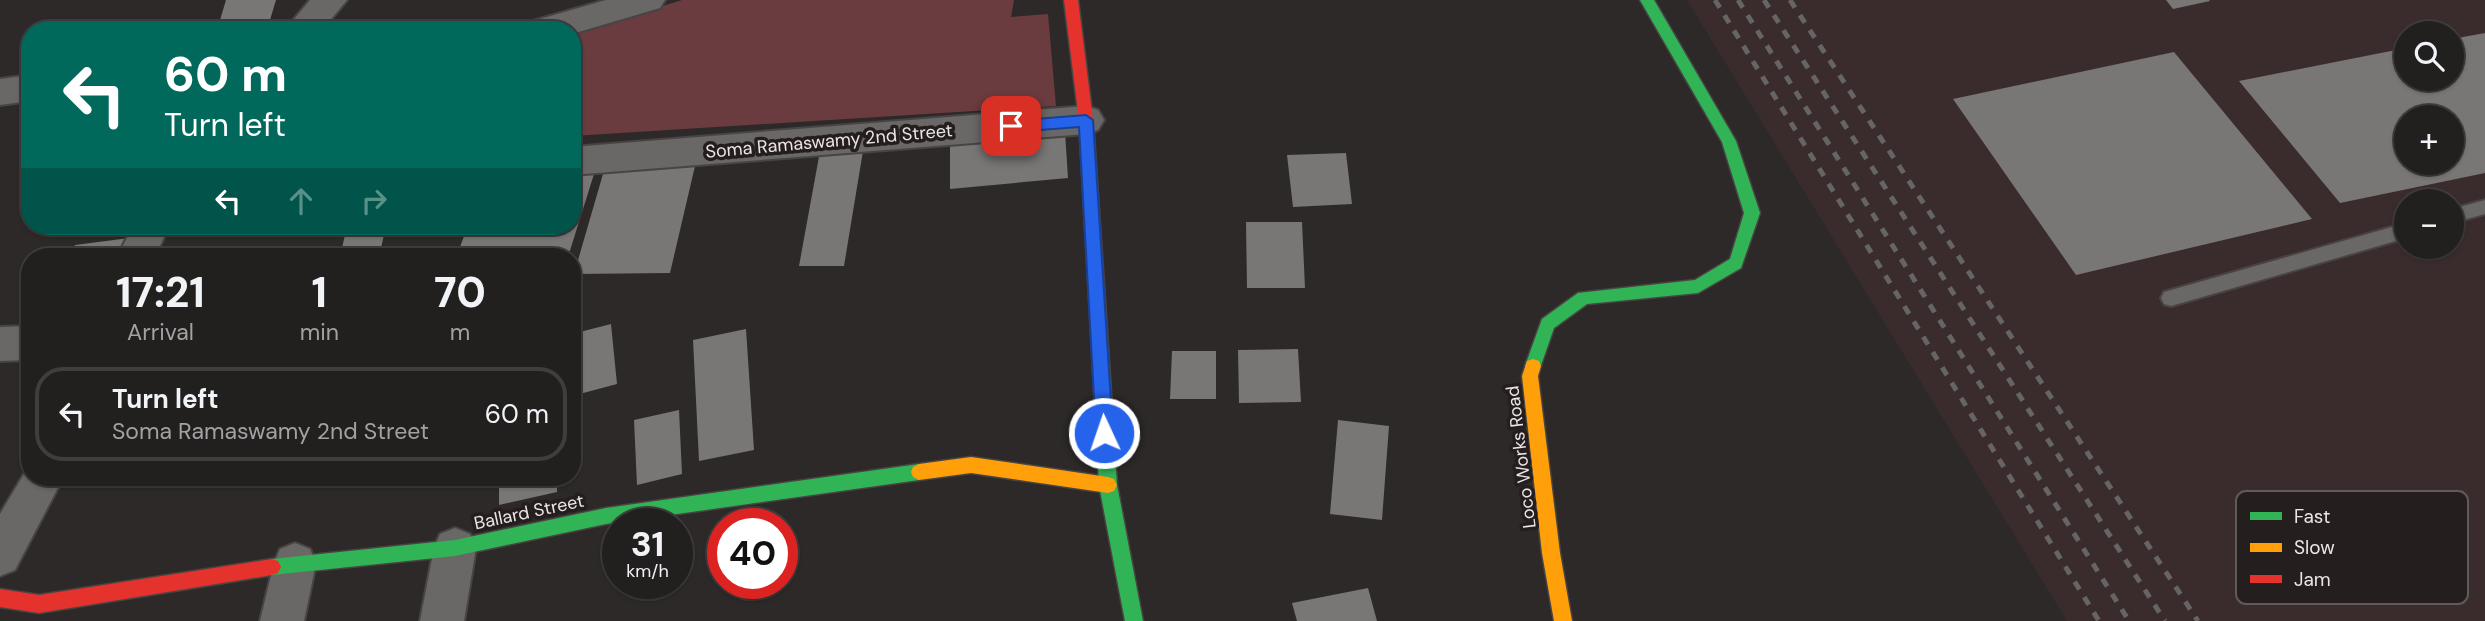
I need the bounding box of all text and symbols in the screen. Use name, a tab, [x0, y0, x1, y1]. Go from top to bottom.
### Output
map controls	[2394, 21, 2464, 259]
button: search	[2394, 21, 2464, 91]
text: 60 m	[164, 42, 287, 106]
icon: left	[49, 49, 140, 140]
pin	[981, 96, 1041, 156]
text: Turn left	[164, 104, 286, 146]
button: +	[2394, 105, 2464, 175]
icon: arrive	[992, 107, 1030, 145]
street label: Soma Ramaswamy 2nd Street	[704, 118, 954, 164]
icon: left	[209, 182, 247, 220]
icon: ahead	[282, 182, 320, 220]
icon: right	[355, 182, 393, 220]
button: −	[2394, 189, 2464, 259]
text: 17:21	[116, 265, 205, 320]
text: 1	[312, 265, 327, 320]
text: 70	[434, 265, 486, 320]
text: Arrival	[127, 317, 194, 347]
text: min	[300, 317, 339, 347]
text: m	[450, 317, 470, 347]
text: Turn left	[112, 382, 219, 416]
street label: Loco Works Road	[1500, 384, 1542, 530]
icon: left	[53, 395, 91, 433]
position arrow	[1067, 396, 1141, 470]
text: 60 m	[485, 397, 549, 431]
text: Soma Ramaswamy 2nd Street	[112, 416, 429, 446]
street label: Ballard Street	[472, 489, 586, 535]
legend	[2236, 491, 2468, 604]
text: Fast	[2294, 504, 2330, 529]
speed limit sign: 40	[707, 508, 798, 599]
text: 31	[631, 521, 664, 567]
text: Slow	[2294, 535, 2335, 560]
text: km/h	[626, 559, 669, 583]
text: Jam	[2294, 567, 2331, 592]

